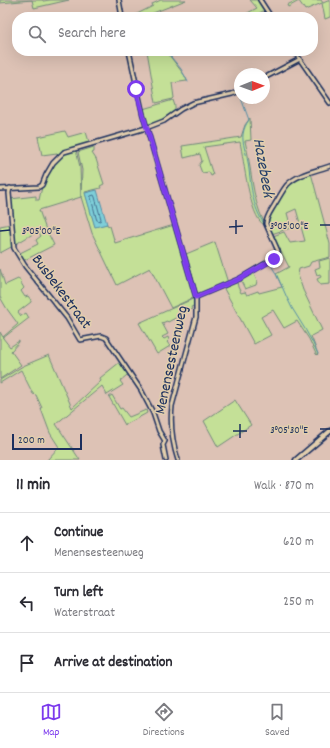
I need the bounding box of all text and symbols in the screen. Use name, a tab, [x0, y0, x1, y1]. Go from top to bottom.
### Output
search box	[12, 12, 318, 56]
icon: search	[26, 23, 48, 45]
text: Search here	[58, 23, 126, 45]
north arrow	[234, 68, 270, 104]
route start	[127, 80, 145, 98]
water label: Hazebeek	[245, 136, 279, 202]
text: 3°05'00"E	[270, 220, 309, 234]
text: 3°05'00"E	[22, 225, 61, 239]
street label: Busbekestraat	[25, 250, 97, 334]
route end	[265, 250, 283, 268]
street label: Menensesteenweg	[149, 304, 195, 416]
text: 3°05'30"E	[270, 424, 308, 438]
scale bar	[12, 432, 82, 451]
text: 200 m	[18, 433, 45, 449]
text: 11 min	[16, 474, 50, 498]
text: Walk · 870 m	[254, 477, 314, 496]
text: Continue	[54, 522, 103, 544]
icon: ahead	[16, 532, 38, 554]
text: 620 m	[283, 533, 314, 552]
text: Menensesteenweg	[54, 544, 144, 563]
text: Turn left	[54, 582, 103, 604]
icon: left	[16, 592, 38, 614]
text: 250 m	[283, 593, 314, 612]
text: Waterstraat	[54, 604, 115, 623]
icon: arrive	[16, 652, 38, 674]
text: Arrive at destination	[54, 652, 172, 674]
tab: Map	[40, 701, 62, 741]
tab: Directions	[143, 701, 185, 741]
tab: Saved	[265, 701, 290, 741]

